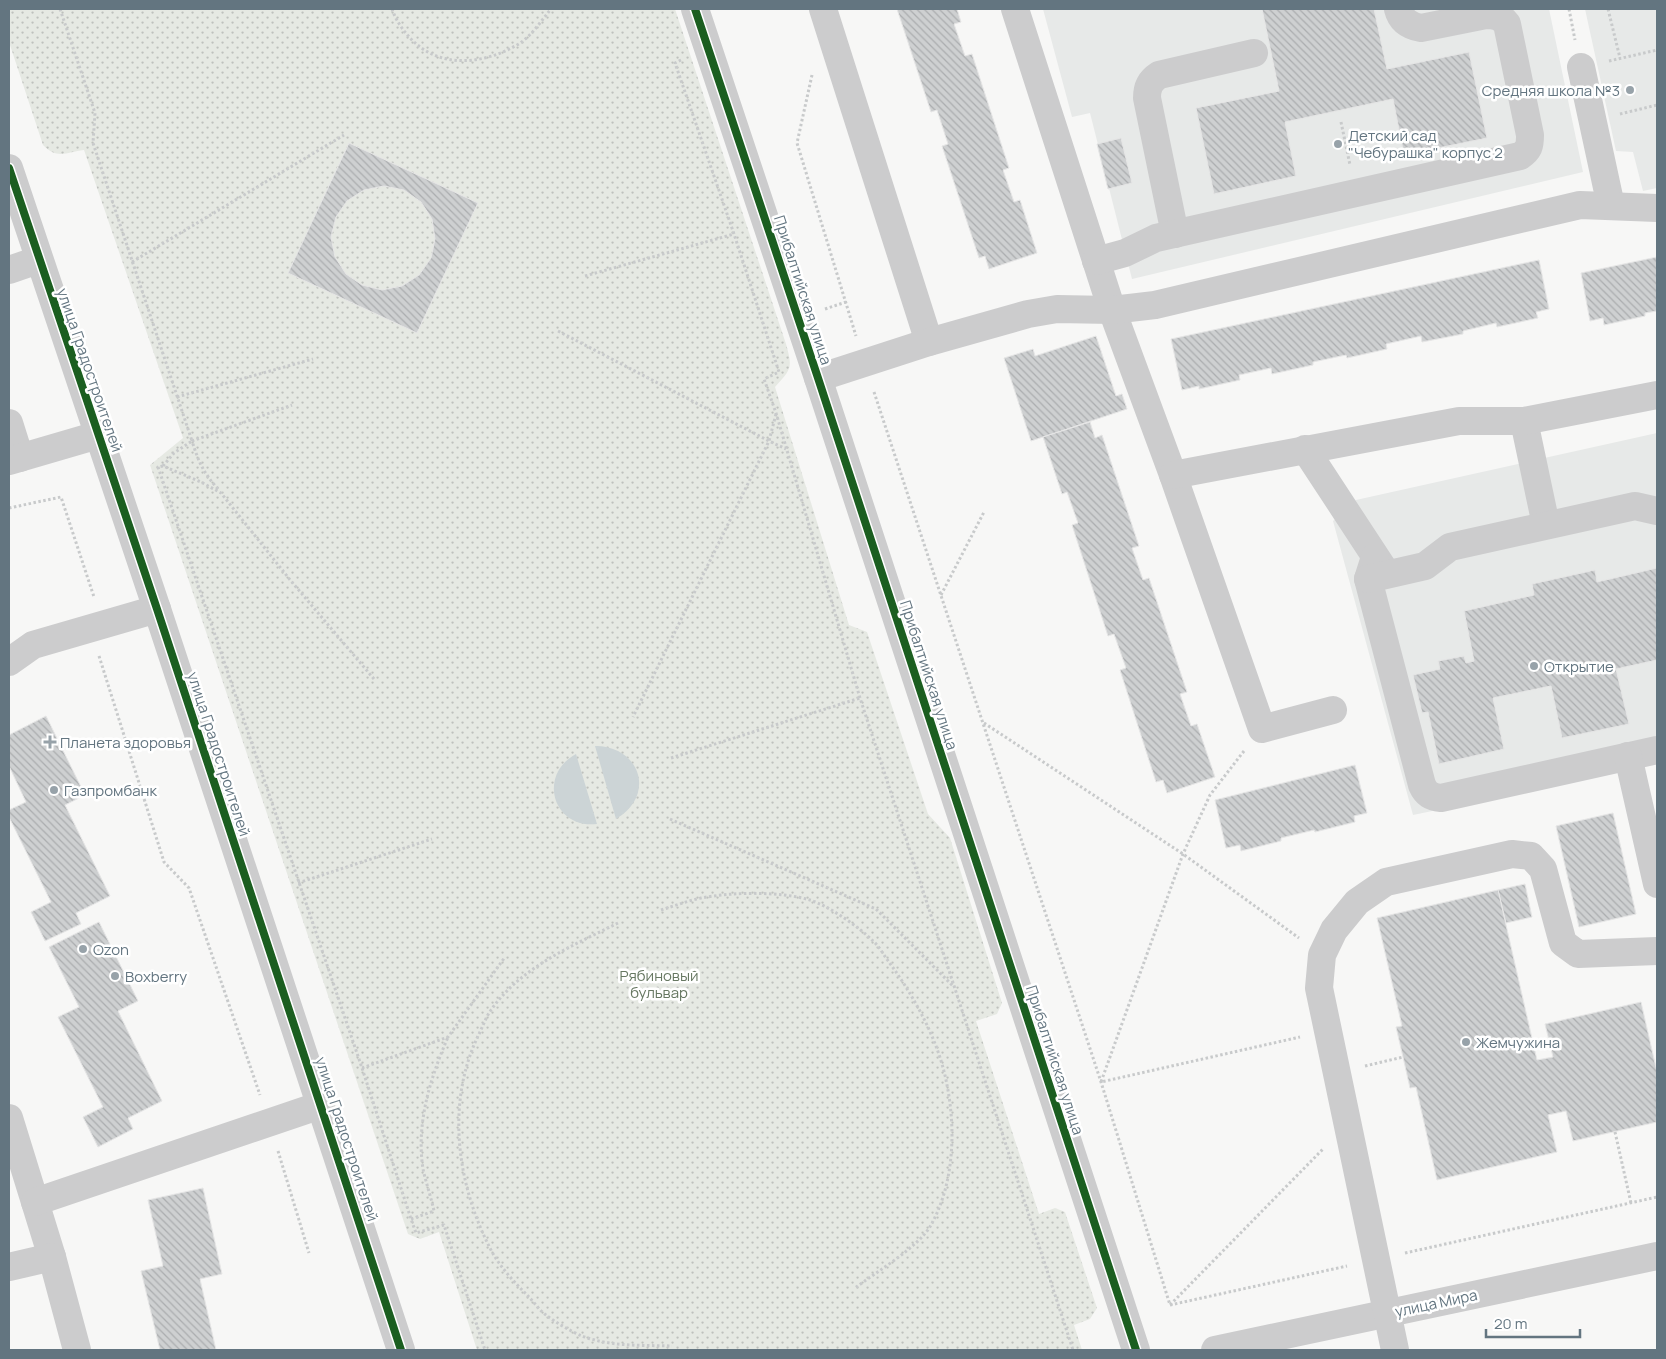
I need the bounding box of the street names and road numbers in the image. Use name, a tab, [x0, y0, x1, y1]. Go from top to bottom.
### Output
street label: Прибалтийская улица	[769, 213, 837, 367]
street label: улица Градостроителей	[52, 285, 128, 455]
street label: Прибалтийская улица	[895, 598, 963, 752]
street label: улица Градостроителей	[182, 669, 256, 839]
street label: Прибалтийская улица	[1021, 983, 1089, 1137]
street label: улица Градостроителей	[310, 1054, 384, 1224]
street label: улица Мира	[1393, 1284, 1479, 1322]

